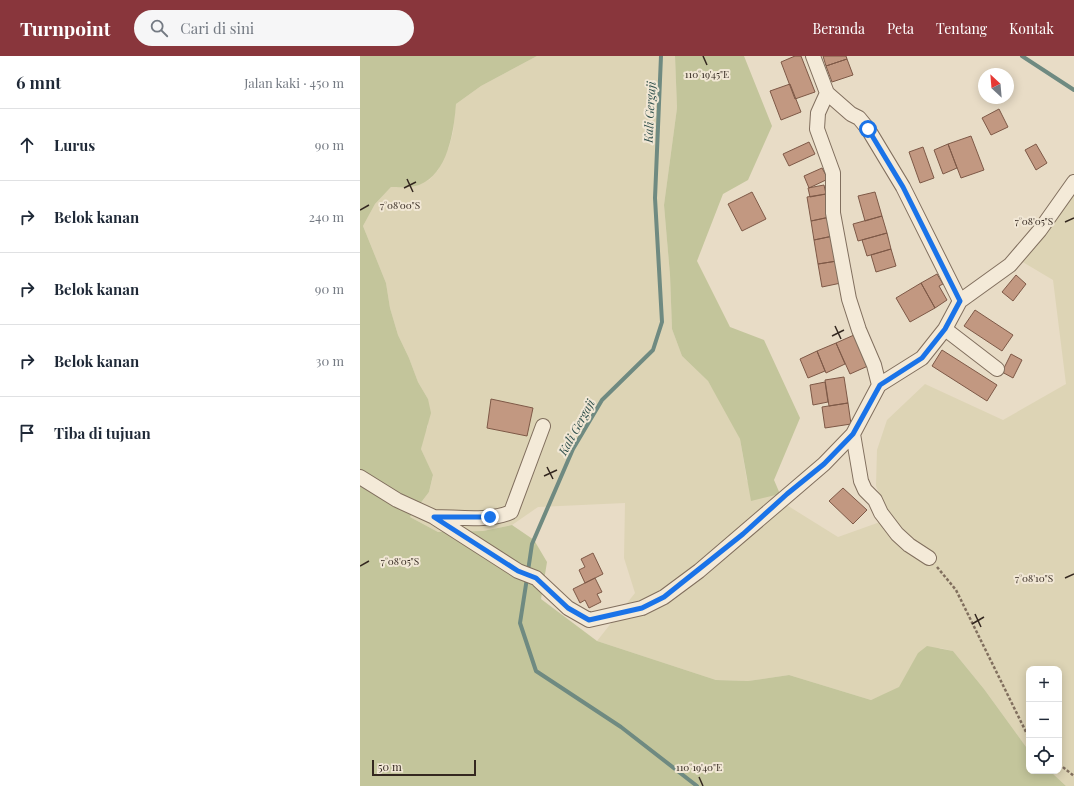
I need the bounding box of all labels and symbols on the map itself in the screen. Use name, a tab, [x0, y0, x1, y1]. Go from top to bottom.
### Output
text: 110°19'45"E	[685, 67, 729, 81]
north arrow	[978, 68, 1014, 104]
water label: Kali Gergaji	[639, 81, 659, 144]
route start	[859, 120, 877, 138]
text: 7°08'00"S	[380, 198, 420, 212]
text: 7°08'05"S	[1015, 214, 1053, 228]
water label: Kali Gergaji	[554, 396, 598, 459]
route end	[481, 508, 499, 526]
text: 7°08'05"S	[381, 554, 419, 568]
text: 7°08'10"S	[1015, 571, 1053, 585]
scale bar	[372, 758, 476, 777]
text: 110°19'40"E	[676, 760, 722, 774]

